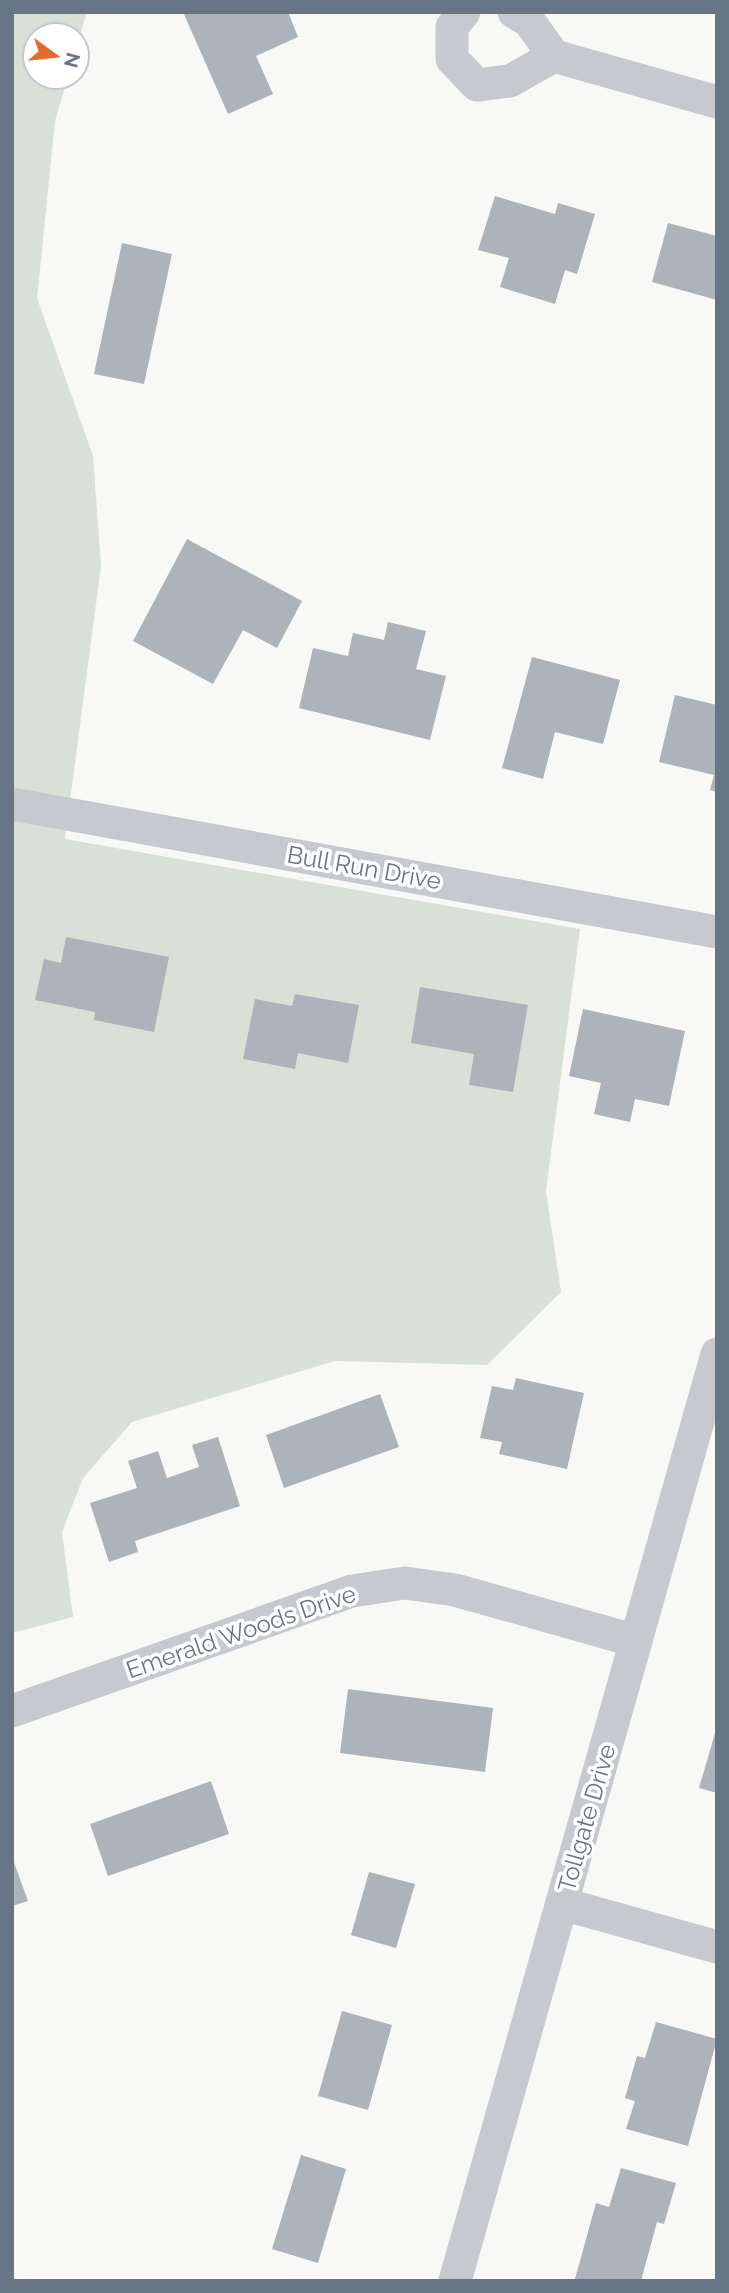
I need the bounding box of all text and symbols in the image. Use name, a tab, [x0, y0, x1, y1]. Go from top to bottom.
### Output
north arrow	[21, 21, 91, 91]
text: N	[60, 51, 85, 70]
street label: Bull Run Drive	[285, 840, 443, 895]
street label: Emerald Woods Drive	[122, 1579, 359, 1684]
street label: Tollgate Drive	[552, 1741, 621, 1895]

